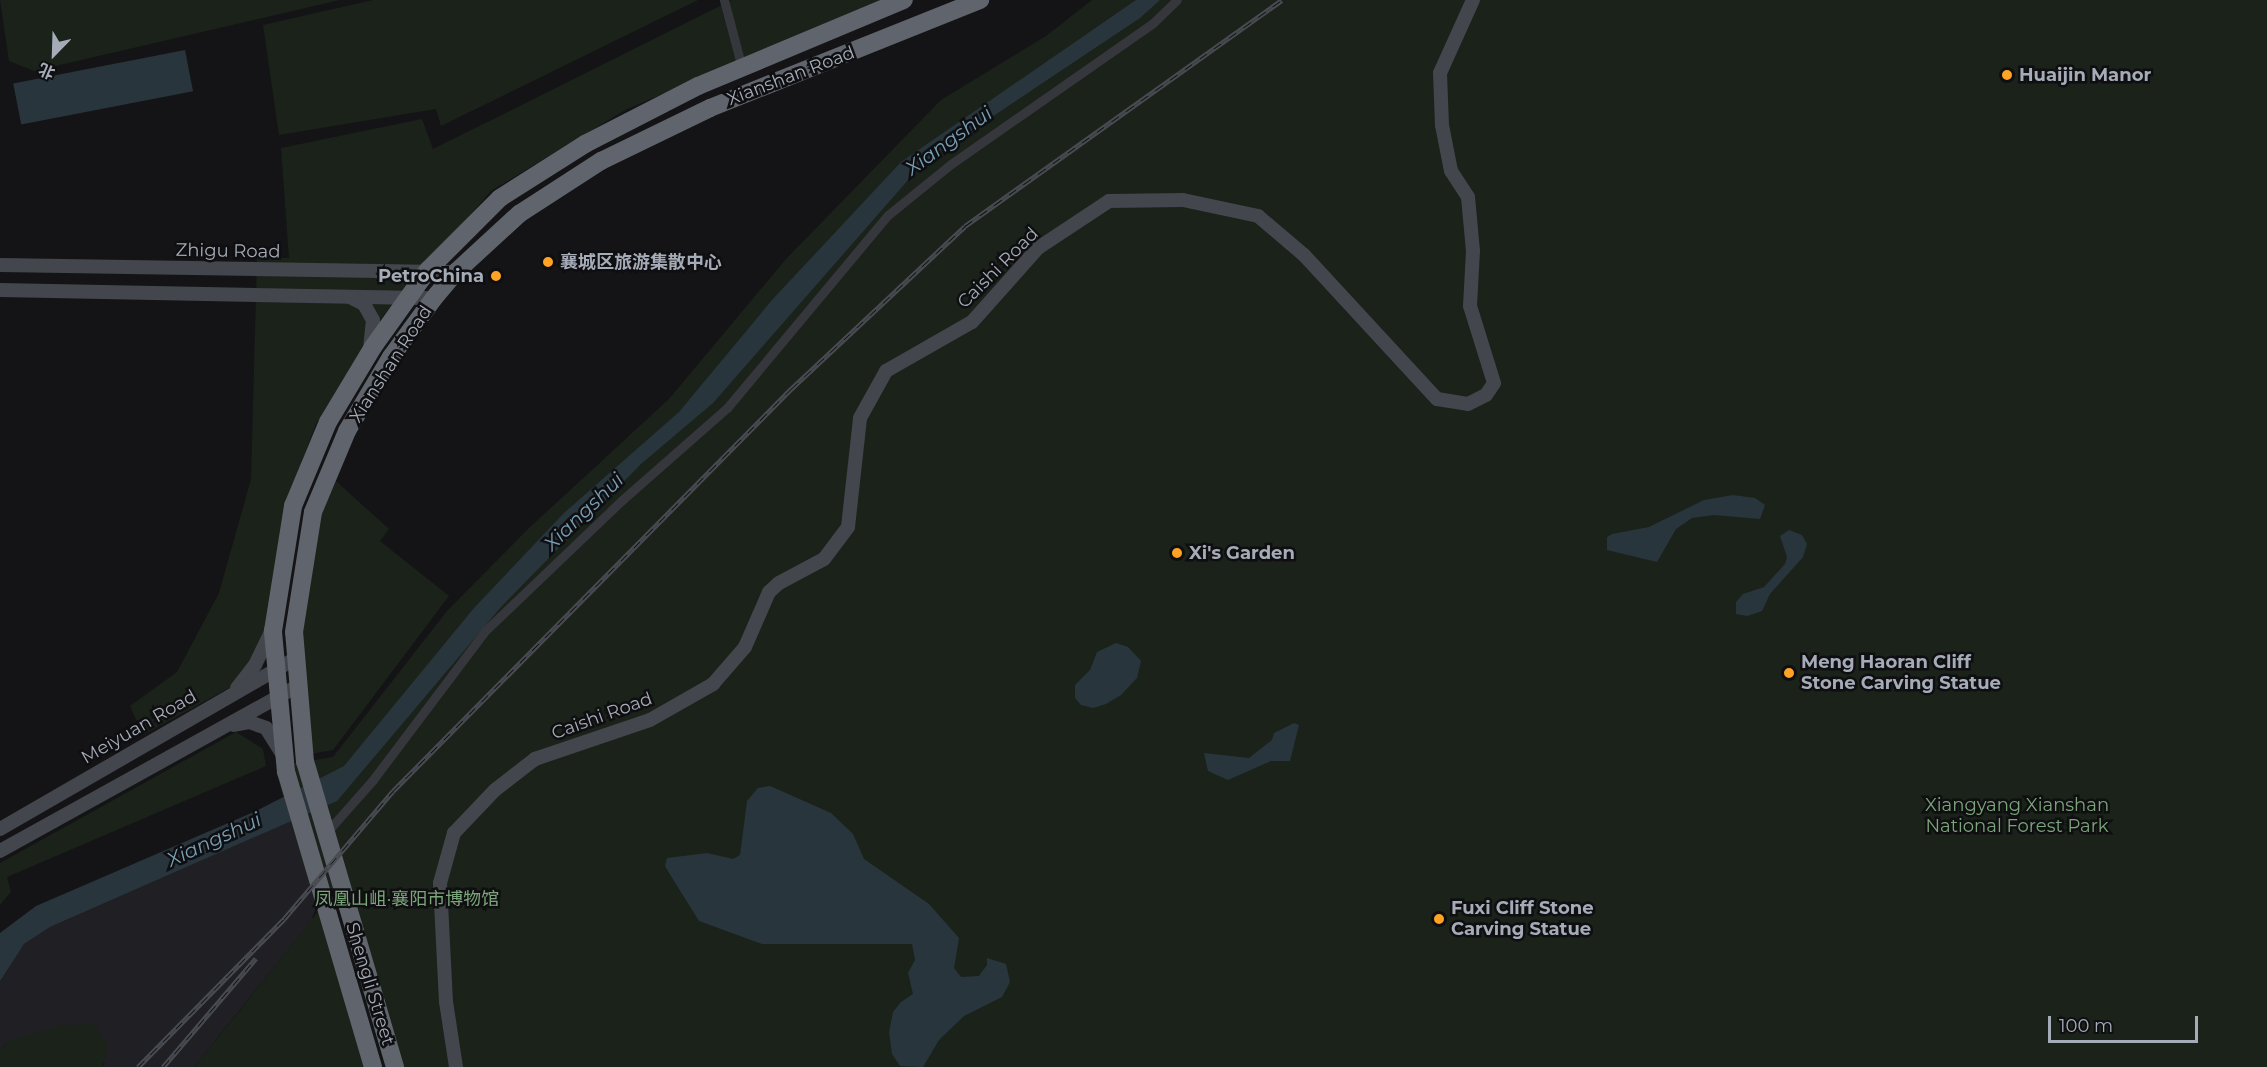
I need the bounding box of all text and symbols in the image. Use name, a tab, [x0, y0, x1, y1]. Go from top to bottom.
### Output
north arrow	[24, 24, 84, 84]
street label: Xianshan Road	[724, 42, 858, 110]
text: 北	[36, 59, 58, 83]
place label: Huaijin Manor	[2019, 64, 2151, 86]
marker: Huaijin Manor	[2000, 68, 2014, 82]
water label: Xiangshui	[901, 101, 997, 181]
street label: Caishi Road	[953, 223, 1043, 313]
street label: Zhigu Road	[175, 239, 281, 263]
place label: 襄城区旅游集散中心	[560, 251, 722, 273]
marker: 襄城区旅游集散中心	[541, 255, 555, 269]
place label: PetroChina	[378, 265, 484, 287]
marker: PetroChina	[489, 269, 503, 283]
street label: Xianshan Road	[345, 302, 437, 426]
water label: Xiangshui	[539, 468, 629, 556]
place label: Xi's Garden	[1189, 542, 1295, 564]
marker: Xi's Garden	[1170, 546, 1184, 560]
place label: Meng Haoran Cliff Stone Carving Statue	[1801, 652, 2001, 694]
marker: Meng Haoran Cliff Stone Carving Statue	[1782, 666, 1796, 680]
street label: Meiyuan Road	[78, 685, 200, 769]
street label: Caishi Road	[549, 688, 655, 744]
park label: Xiangyang Xianshan National Forest Park	[1925, 795, 2109, 838]
water label: Xiangshui	[163, 808, 265, 872]
park label: 凤凰山岨·襄阳市博物馆	[315, 888, 499, 910]
place label: Fuxi Cliff Stone Carving Statue	[1451, 898, 1594, 940]
marker: Fuxi Cliff Stone Carving Statue	[1432, 912, 1446, 926]
street label: Shengli Street	[341, 920, 399, 1048]
scale bar	[2051, 1004, 2201, 1042]
text: 100 m	[2059, 1015, 2113, 1037]

